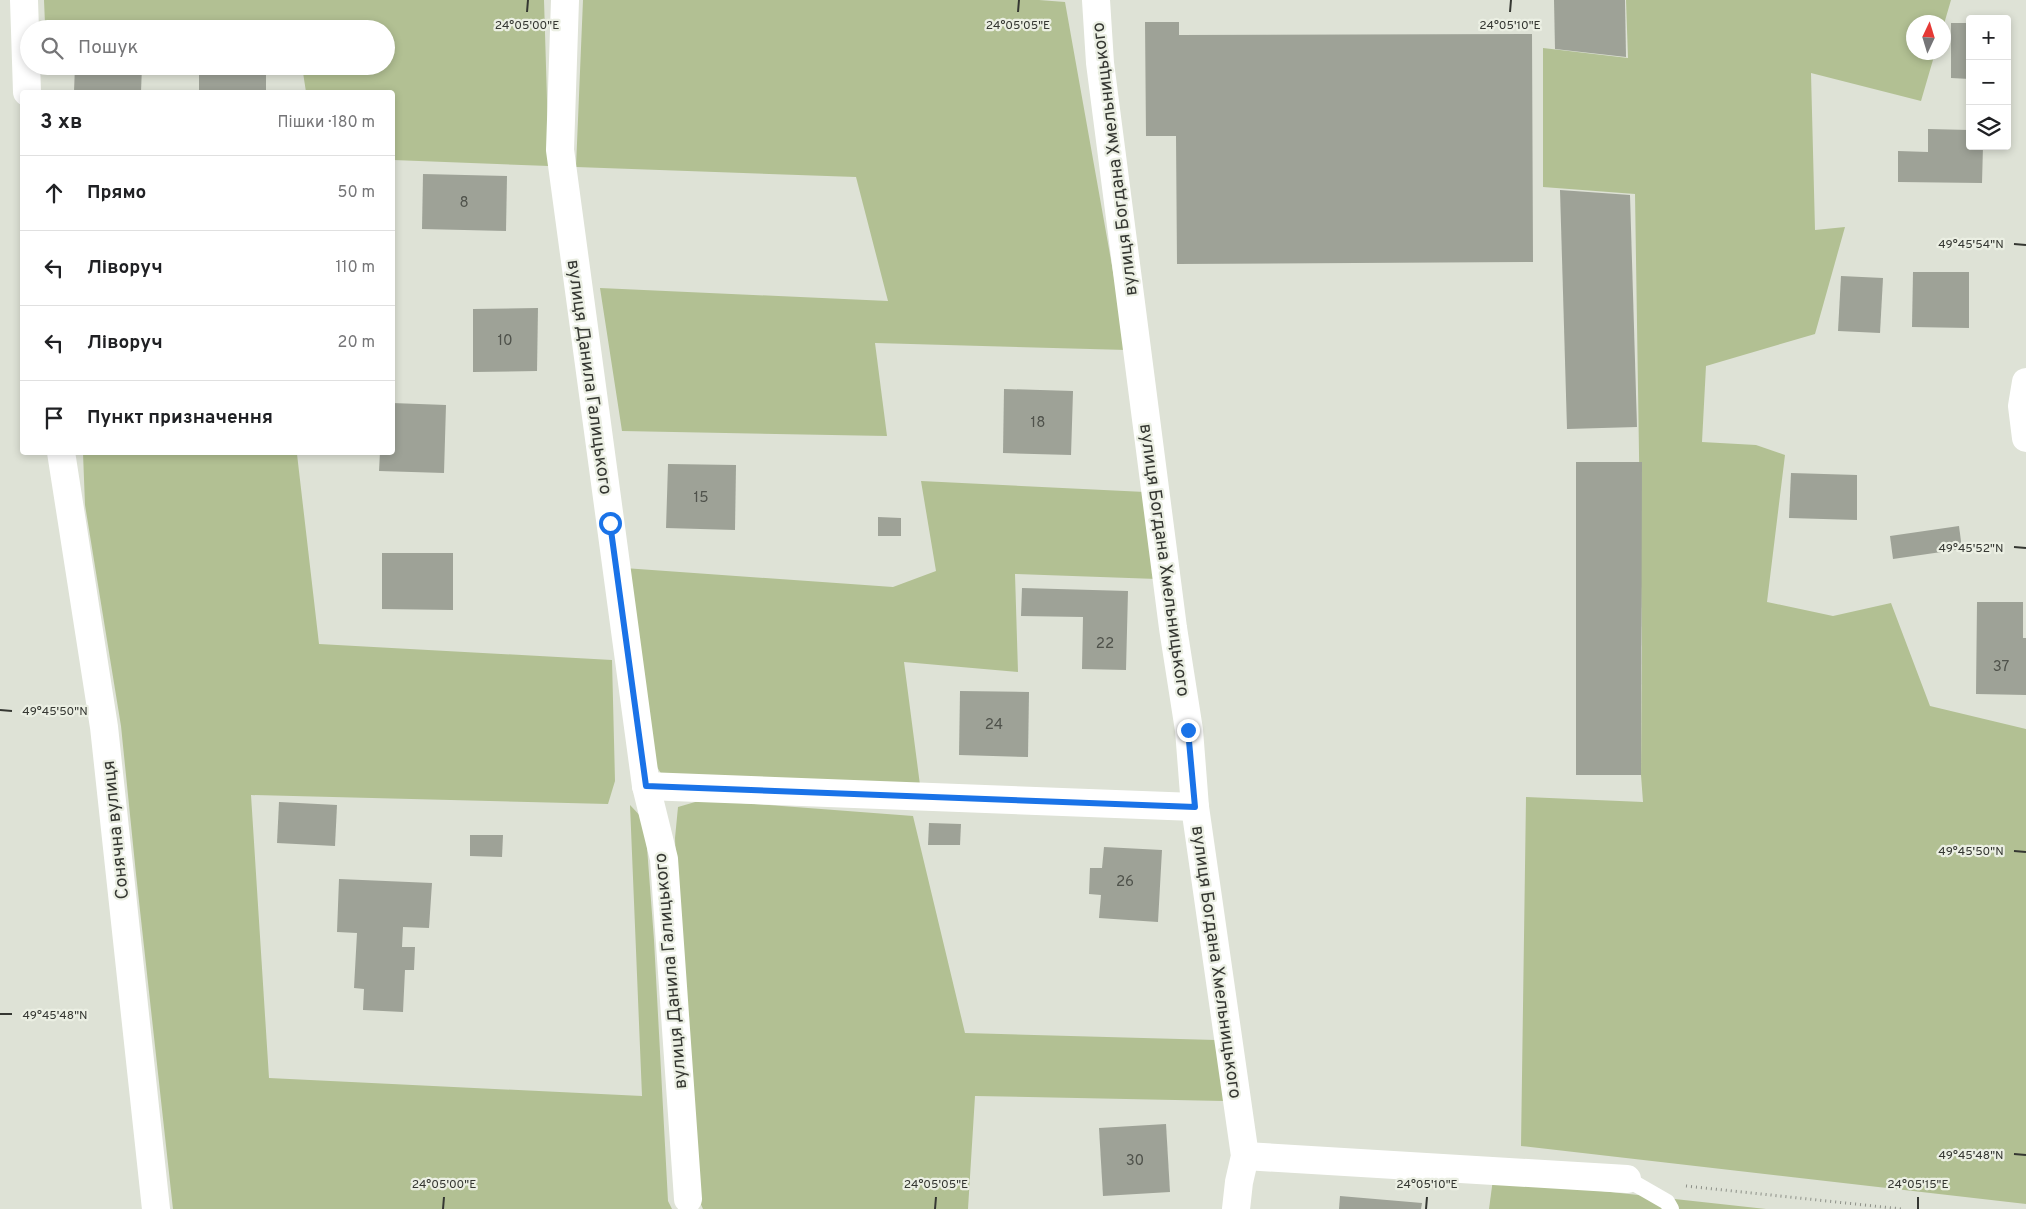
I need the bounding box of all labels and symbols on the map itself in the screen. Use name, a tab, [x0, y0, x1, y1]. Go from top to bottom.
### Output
north arrow	[1906, 15, 1951, 60]
text: 24°05'00"E	[495, 18, 559, 34]
text: 24°05'05"E	[986, 18, 1050, 34]
text: 24°05'10"E	[1479, 18, 1541, 34]
street label: вулиця Богдана Хмельницького	[1087, 21, 1144, 297]
house number: 8	[459, 194, 469, 213]
text: 49°45'54"N	[1938, 237, 2004, 253]
street label: вулиця Данила Галицького	[561, 258, 616, 496]
house number: 10	[497, 332, 513, 351]
house number: 18	[1031, 414, 1045, 433]
street label: вулиця Богдана Хмельницького	[1133, 422, 1194, 698]
house number: 15	[694, 489, 708, 508]
route start	[599, 512, 622, 535]
text: 49°45'52"N	[1939, 541, 2003, 557]
house number: 22	[1096, 635, 1114, 654]
house number: 37	[1993, 658, 2010, 677]
text: 49°45'50"N	[22, 704, 88, 720]
house number: 24	[985, 716, 1003, 735]
route end	[1177, 719, 1200, 742]
street label: Сонячна вулиця	[98, 759, 135, 900]
street label: вулиця Богдана Хмельницького	[1185, 824, 1246, 1100]
text: 49°45'50"N	[1938, 844, 2004, 860]
street label: вулиця Данила Галицького	[650, 852, 693, 1090]
house number: 26	[1116, 873, 1134, 892]
text: 49°45'48"N	[23, 1008, 87, 1024]
text: 49°45'48"N	[1939, 1148, 2003, 1164]
house number: 30	[1126, 1152, 1144, 1171]
text: 24°05'00"E	[412, 1177, 476, 1193]
text: 24°05'05"E	[904, 1177, 968, 1193]
text: 24°05'10"E	[1396, 1177, 1458, 1193]
text: 24°05'15"E	[1887, 1177, 1949, 1193]

